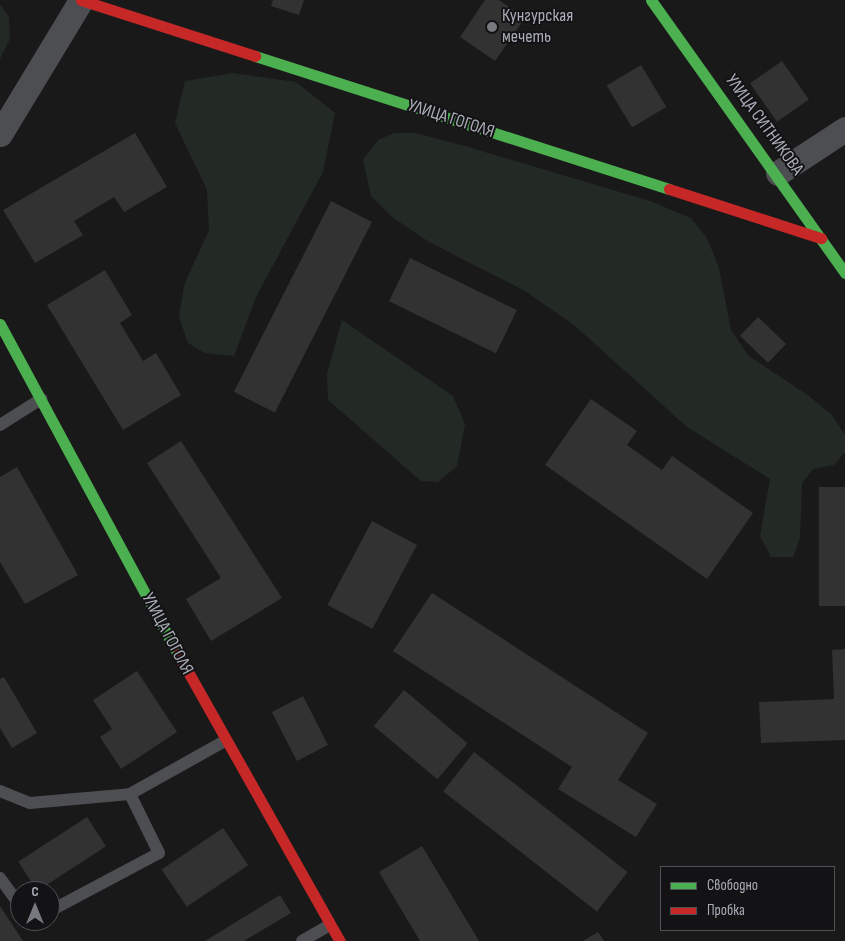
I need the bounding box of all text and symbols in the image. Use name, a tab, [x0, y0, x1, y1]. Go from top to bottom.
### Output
place label: Кунгурская мечеть	[502, 6, 573, 48]
marker: Кунгурская мечеть	[486, 21, 498, 33]
street label: УЛИЦА СИТНИКОВА	[720, 70, 808, 180]
street label: УЛИЦА ГОГОЛЯ	[405, 95, 497, 143]
street label: УЛИЦА ГОГОЛЯ	[137, 590, 197, 678]
legend	[660, 866, 835, 931]
text: Свободно	[707, 876, 758, 895]
north arrow	[10, 881, 60, 931]
text: С	[31, 883, 39, 900]
text: Пробка	[707, 901, 745, 920]

